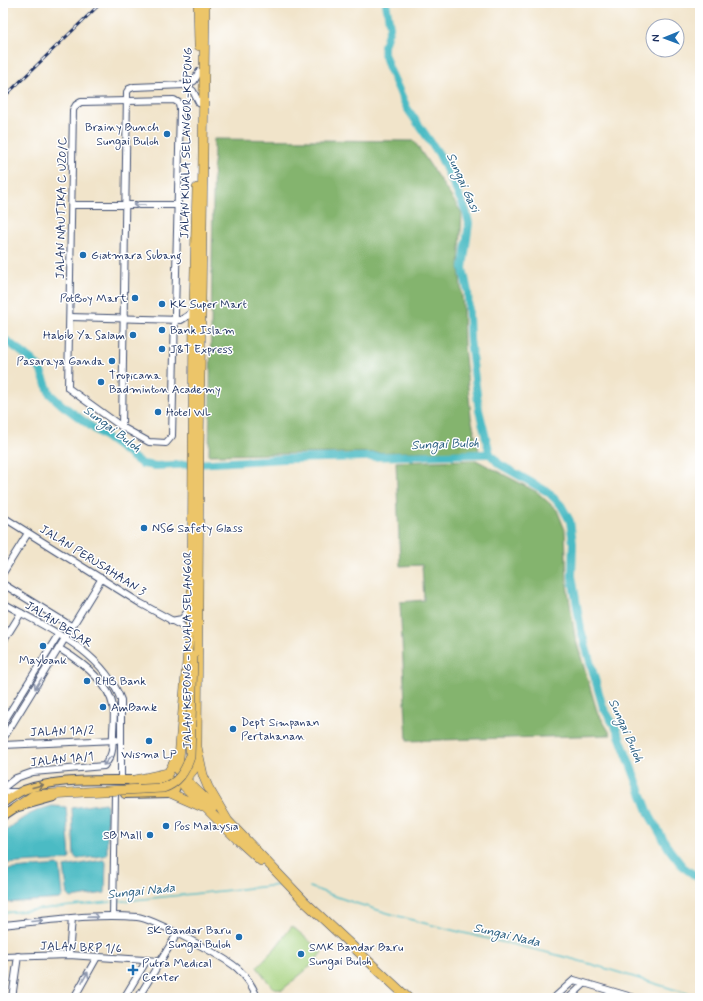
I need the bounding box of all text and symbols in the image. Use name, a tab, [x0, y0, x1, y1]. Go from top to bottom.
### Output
north arrow	[645, 18, 685, 58]
text: N	[649, 34, 663, 42]
street label: JALAN KUALA SELANGOR-KEPONG	[177, 47, 197, 239]
place label: Brainy Bunch Sungai Buloh	[85, 120, 159, 150]
marker: Brainy Bunch Sungai Buloh	[162, 129, 172, 139]
street label: JALAN NAUTIKA C U20/C	[53, 136, 71, 279]
water label: Sungai Gasi	[441, 150, 484, 216]
one-way arrow	[133, 201, 146, 209]
place label: Giatmara Subang	[91, 248, 182, 265]
marker: Giatmara Subang	[78, 250, 88, 260]
place label: PotBoy Mart	[60, 291, 127, 307]
marker: PotBoy Mart	[130, 293, 140, 303]
place label: KK Super Mart	[170, 297, 247, 313]
marker: KK Super Mart	[157, 299, 167, 309]
place label: Bank Islam	[170, 323, 235, 339]
marker: Bank Islam	[157, 325, 167, 335]
place label: Habib Ya Salam	[43, 328, 125, 344]
marker: Habib Ya Salam	[128, 330, 138, 340]
place label: J&T Express	[170, 342, 233, 358]
marker: J&T Express	[157, 344, 167, 354]
place label: Pasaraya Ganda	[16, 354, 105, 370]
marker: Pasaraya Ganda	[107, 356, 117, 366]
place label: Tropicana Badminton Academy	[109, 368, 221, 398]
marker: Tropicana Badminton Academy	[96, 377, 106, 387]
water label: Sungai Buloh	[79, 402, 144, 457]
place label: Hotel WL	[166, 405, 211, 421]
marker: Hotel WL	[153, 407, 163, 417]
water label: Sungai Buloh	[411, 435, 479, 455]
place label: NSG Safety Glass	[152, 521, 243, 537]
street label: JALAN PERUSAHAAN 3	[36, 522, 149, 600]
marker: NSG Safety Glass	[139, 523, 149, 533]
street label: JALAN KEPONG - KUALA SELANGOR	[180, 551, 196, 749]
street label: JALAN BESAR	[22, 598, 96, 652]
marker: Maybank	[38, 641, 48, 651]
place label: Maybank	[19, 653, 67, 669]
place label: RHB Bank	[95, 674, 146, 690]
marker: RHB Bank	[82, 676, 92, 686]
one-way arrow	[33, 678, 41, 690]
water label: Sungai Buloh	[603, 696, 647, 766]
place label: AmBank	[111, 700, 157, 716]
marker: AmBank	[98, 702, 108, 712]
place label: Dept Simpanan Pertahanan	[241, 715, 320, 745]
street label: JALAN 1A/2	[30, 723, 94, 741]
marker: Dept Simpanan Pertahanan	[228, 724, 238, 734]
marker: Wisma LP	[144, 736, 154, 746]
place label: Wisma LP	[121, 747, 177, 763]
street label: JALAN 1A/1	[30, 749, 94, 771]
one-way arrow	[103, 756, 112, 766]
one-way arrow	[31, 782, 44, 790]
place label: Pos Malaysia	[174, 819, 239, 835]
marker: Pos Malaysia	[161, 821, 171, 831]
place label: SB Mall	[103, 828, 142, 844]
marker: SB Mall	[145, 830, 155, 840]
water label: Sungai Nada	[106, 879, 177, 904]
one-way arrow	[86, 914, 99, 921]
one-way arrow	[31, 918, 44, 925]
water label: Sungai Nada	[471, 920, 542, 953]
place label: SK Bandar Baru Sungai Buloh	[147, 923, 232, 953]
marker: SK Bandar Baru Sungai Buloh	[234, 932, 244, 942]
street label: JALAN BRP 1/6	[40, 939, 122, 957]
place label: SMK Bandar Baru Sungai Buloh	[309, 940, 404, 970]
marker: SMK Bandar Baru Sungai Buloh	[296, 949, 306, 959]
place label: Putra Medical Center	[142, 956, 212, 986]
marker: Putra Medical Center	[127, 964, 139, 976]
one-way arrow	[82, 972, 90, 984]

